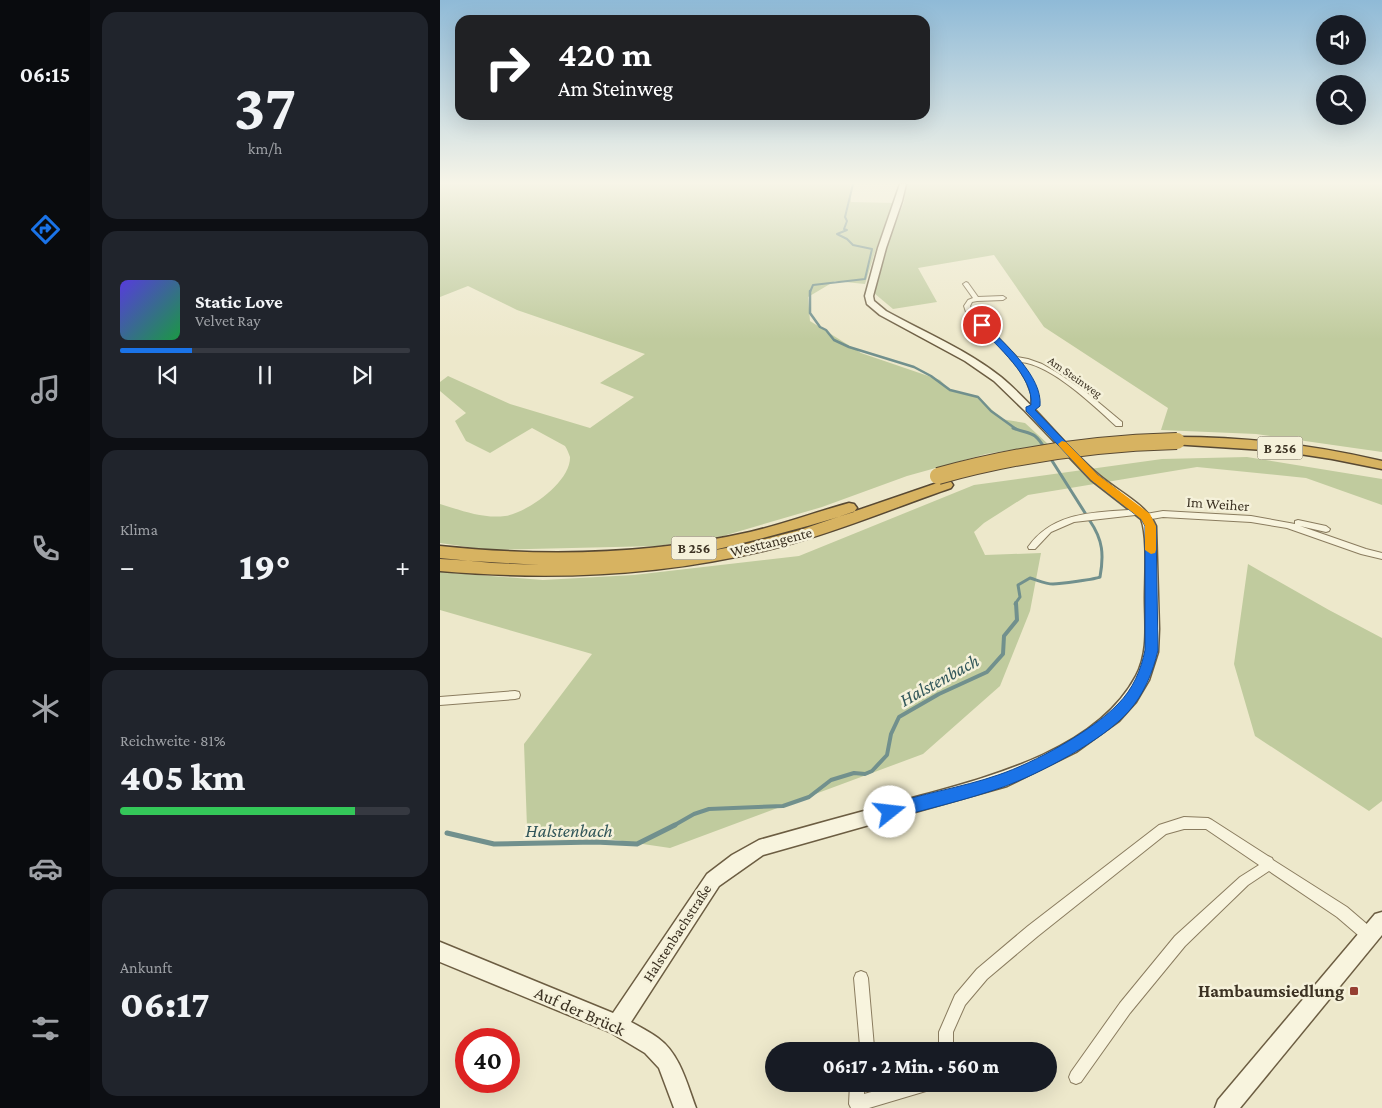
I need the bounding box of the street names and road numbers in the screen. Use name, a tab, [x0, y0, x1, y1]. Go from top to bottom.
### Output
street label: Am Steinweg	[1045, 353, 1105, 401]
road number: B 256	[1258, 436, 1302, 459]
street label: Im Weiher	[1186, 494, 1251, 514]
street label: Westtangente	[728, 524, 814, 561]
road number: B 256	[672, 536, 716, 560]
street label: Halstenbachstraße	[640, 881, 715, 985]
street label: Auf der Brück	[532, 982, 629, 1040]

